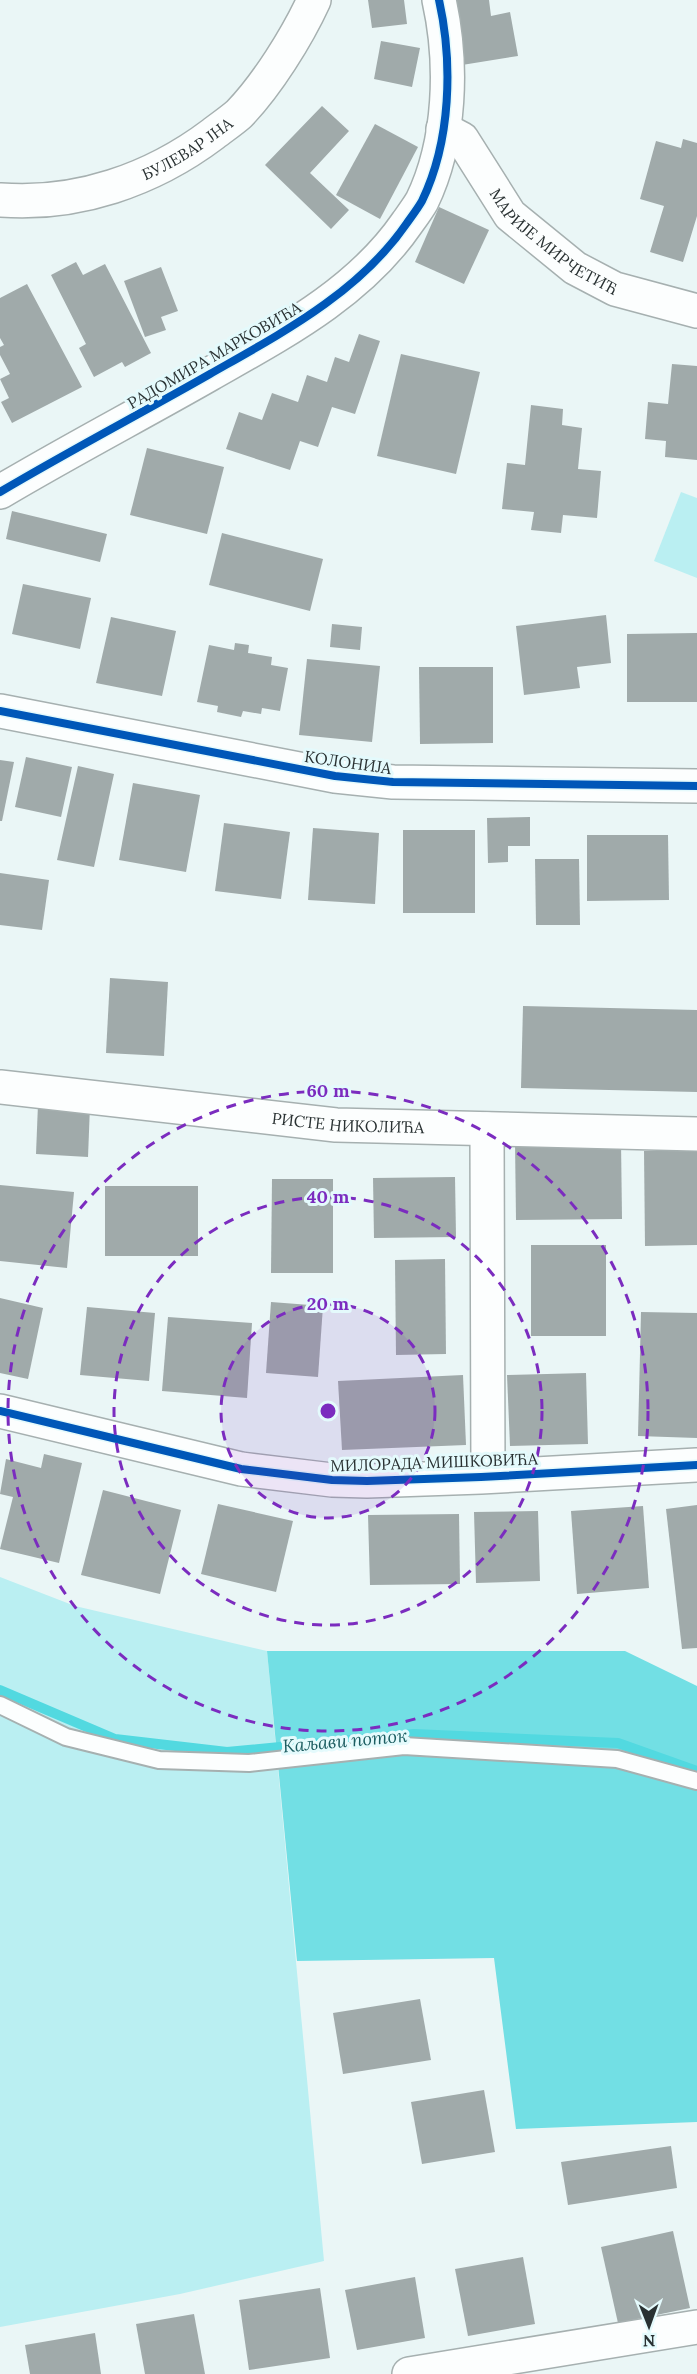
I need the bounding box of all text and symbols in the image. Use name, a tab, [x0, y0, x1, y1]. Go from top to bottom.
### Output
street label: БУЛЕВАР ЈНА	[139, 112, 237, 184]
street label: МАРИЈЕ МИРЧЕТИЋ	[486, 184, 622, 299]
street label: РАДОМИРА МАРКОВИЋА	[123, 296, 305, 413]
street label: КОЛОНИЈА	[303, 746, 394, 778]
text: 60 m	[306, 1079, 350, 1102]
street label: РИСТЕ НИКОЛИЋА	[271, 1108, 425, 1137]
text: 40 m	[307, 1185, 350, 1208]
text: 20 m	[307, 1292, 350, 1315]
centre of rings	[318, 1401, 338, 1421]
street label: МИЛОРАДА МИШКОВИЋА	[330, 1448, 539, 1476]
water label: Каљави поток	[282, 1724, 408, 1757]
north arrow	[619, 2296, 679, 2356]
text: N	[643, 2331, 656, 2351]

